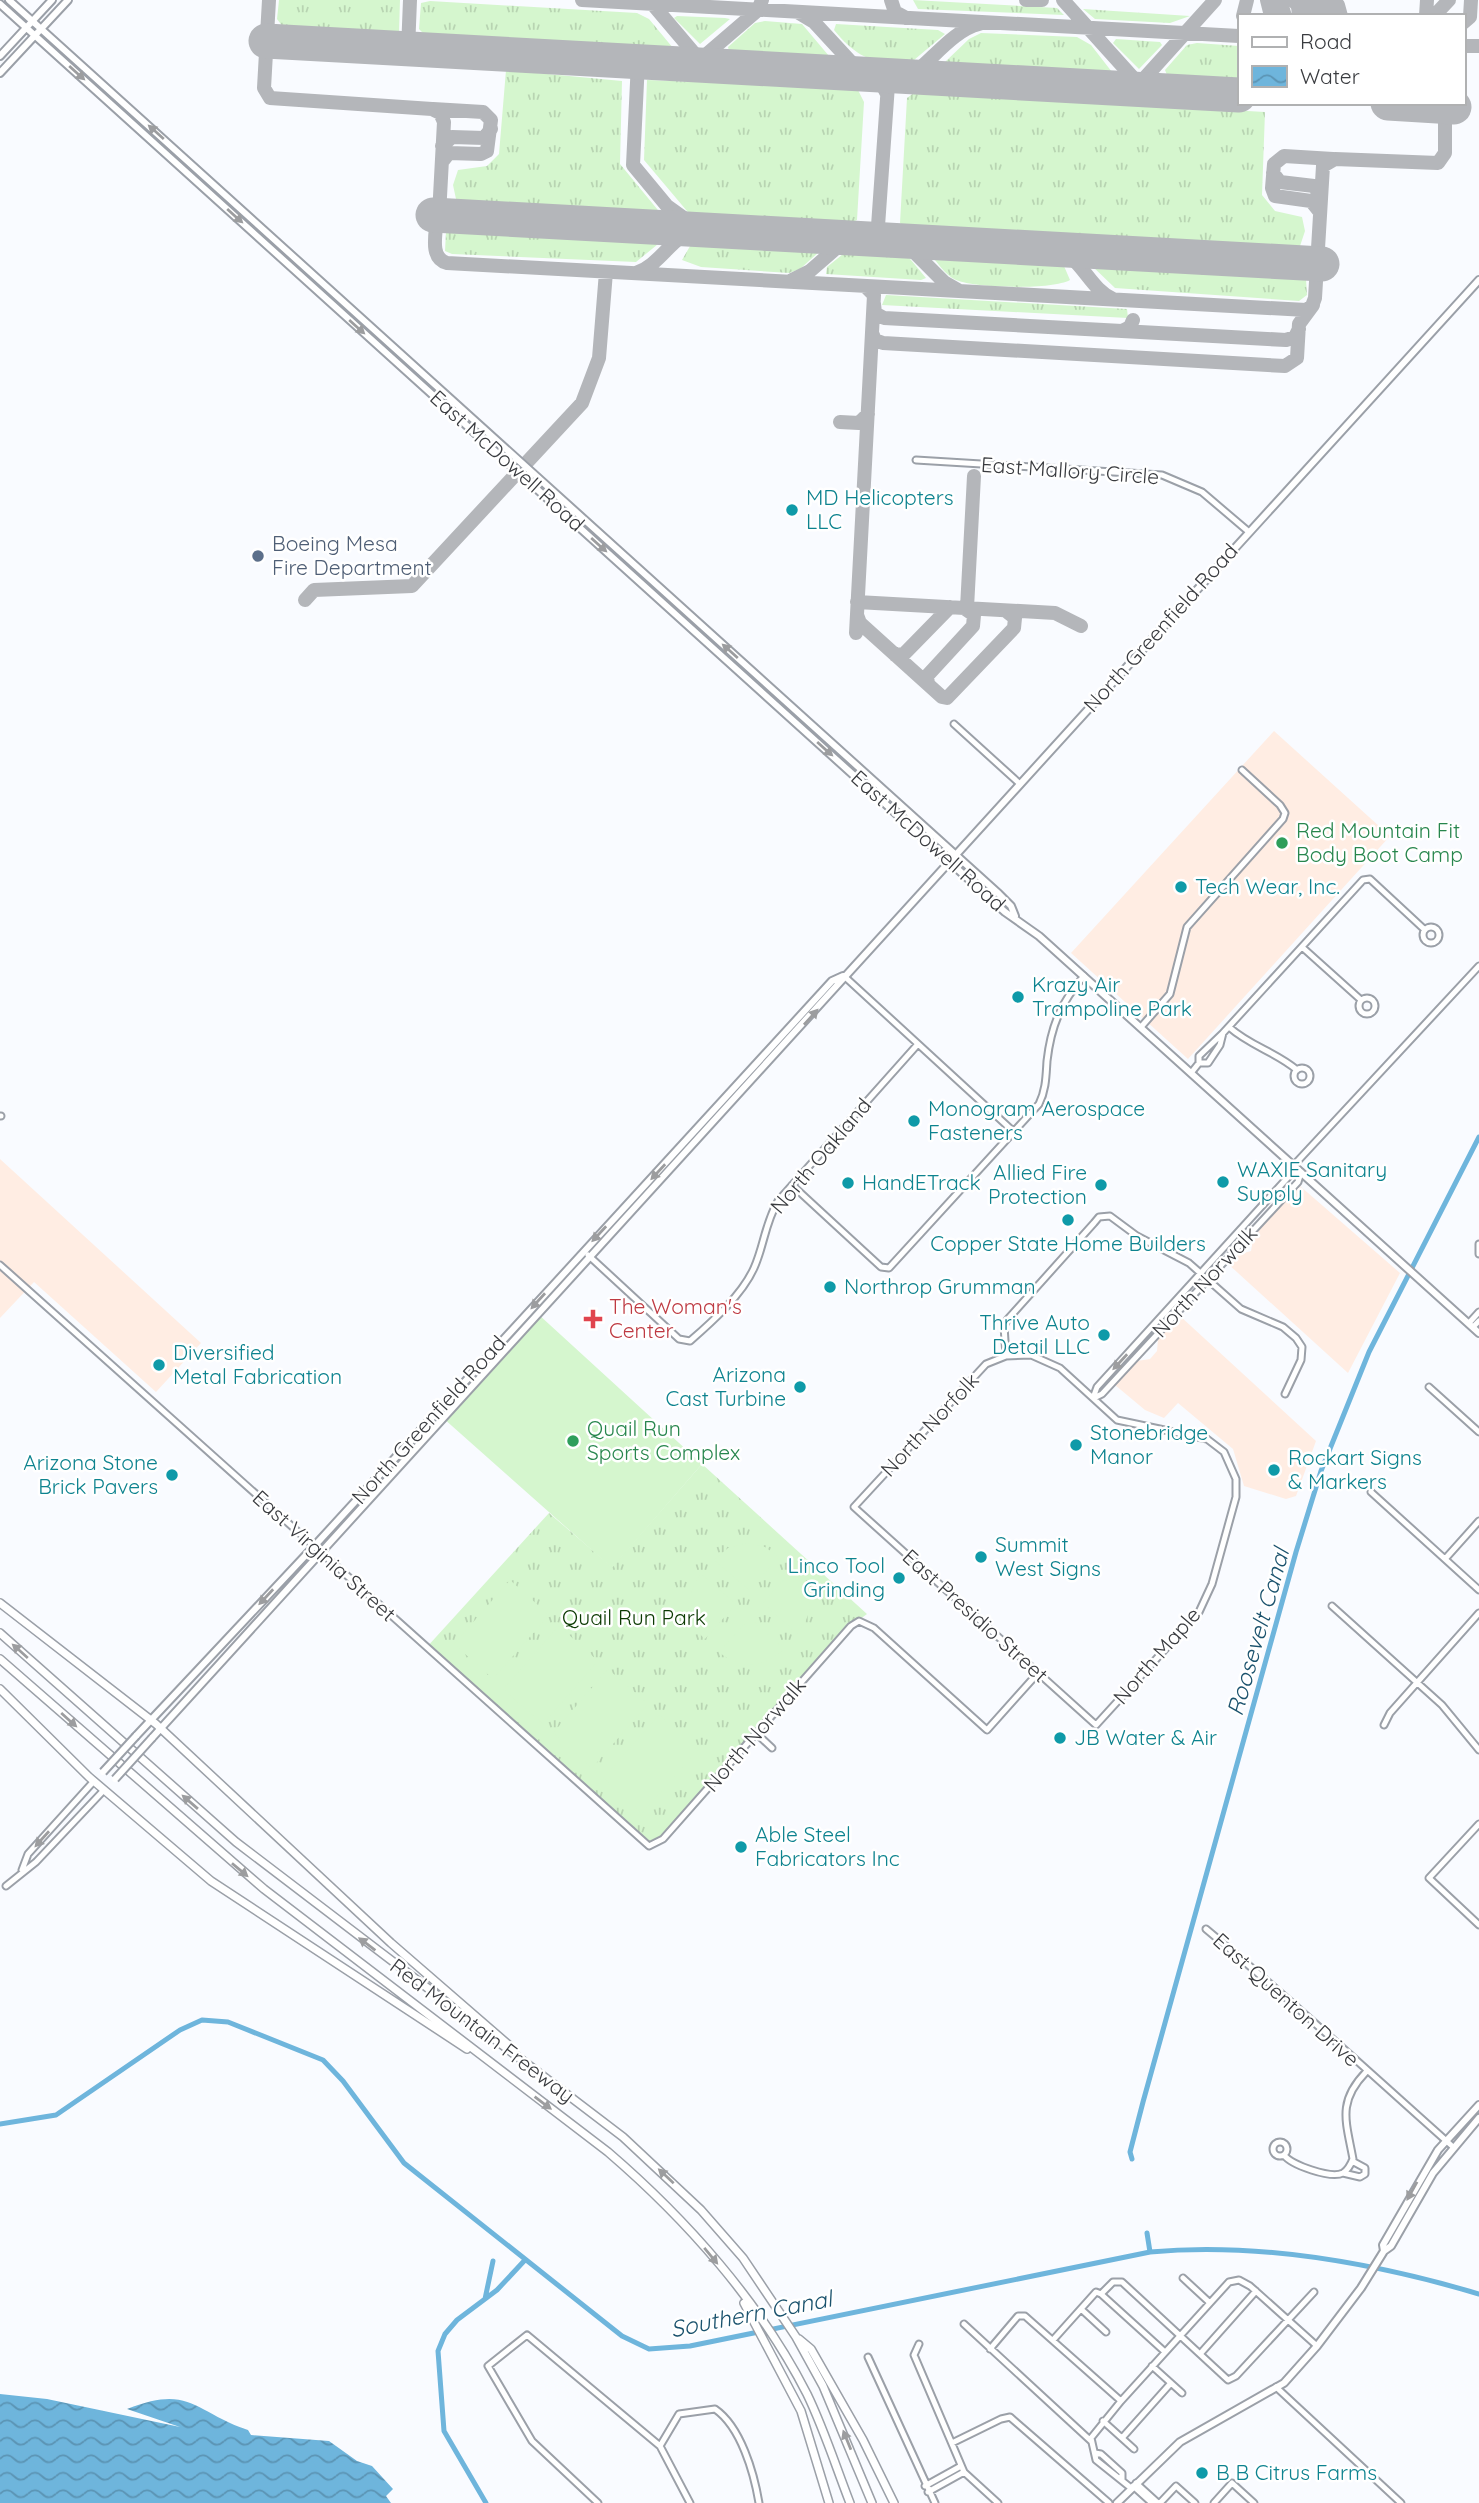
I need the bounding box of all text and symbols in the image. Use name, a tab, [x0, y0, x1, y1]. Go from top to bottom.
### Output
legend	[1238, 14, 1465, 105]
text: Road	[1300, 28, 1352, 54]
text: Water	[1300, 63, 1360, 89]
one-way arrow	[68, 65, 85, 81]
one-way arrow	[147, 125, 164, 141]
one-way arrow	[226, 208, 244, 224]
one-way arrow	[348, 319, 366, 335]
street label: East McDowell Road	[425, 384, 590, 536]
street label: East Mallory Circle	[980, 451, 1160, 489]
place label: MD Helicopters LLC	[806, 484, 954, 534]
marker: MD Helicopters LLC	[784, 502, 800, 518]
place label: Boeing Mesa Fire Department	[272, 530, 432, 580]
one-way arrow	[590, 536, 607, 552]
street label: North Greenfield Road	[1078, 538, 1243, 717]
marker: Boeing Mesa Fire Department	[250, 548, 266, 564]
one-way arrow	[721, 643, 739, 659]
one-way arrow	[816, 740, 833, 756]
street label: East McDowell Road	[846, 764, 1011, 916]
place label: Red Mountain Fit Body Boot Camp	[1296, 817, 1463, 867]
marker: Red Mountain Fit Body Boot Camp	[1274, 835, 1290, 851]
place label: Tech Wear, Inc.	[1195, 873, 1340, 899]
marker: Tech Wear, Inc.	[1173, 879, 1189, 895]
place label: Krazy Air Trampoline Park	[1032, 971, 1192, 1021]
marker: Krazy Air Trampoline Park	[1010, 989, 1026, 1005]
one-way arrow	[803, 1008, 819, 1025]
street label: North Oakland	[764, 1092, 876, 1219]
place label: Monogram Aerospace Fasteners	[928, 1095, 1145, 1145]
marker: Monogram Aerospace Fasteners	[906, 1113, 922, 1129]
place label: WAXIE Sanitary Supply	[1237, 1156, 1387, 1206]
place label: Allied Fire Protection	[988, 1159, 1087, 1209]
one-way arrow	[649, 1163, 666, 1180]
place label: HandETrack	[862, 1169, 981, 1195]
marker: WAXIE Sanitary Supply	[1215, 1174, 1231, 1190]
marker: HandETrack	[840, 1175, 856, 1191]
marker: Allied Fire Protection	[1093, 1177, 1109, 1193]
marker: Copper State Home Builders	[1060, 1212, 1076, 1228]
street label: North Norwalk	[1146, 1220, 1262, 1342]
one-way arrow	[591, 1225, 607, 1243]
place label: Copper State Home Builders	[930, 1230, 1206, 1256]
place label: Northrop Grumman	[844, 1273, 1036, 1299]
marker: Northrop Grumman	[822, 1279, 838, 1295]
one-way arrow	[530, 1292, 546, 1310]
place label: The Woman's Center	[609, 1293, 742, 1343]
marker: The Woman's Center	[583, 1309, 603, 1329]
place label: Thrive Auto Detail LLC	[979, 1309, 1090, 1359]
marker: Thrive Auto Detail LLC	[1096, 1327, 1112, 1343]
street label: North Greenfield Road	[346, 1330, 511, 1509]
place label: Diversified Metal Fabrication	[173, 1339, 342, 1389]
one-way arrow	[1112, 1353, 1128, 1370]
marker: Diversified Metal Fabrication	[151, 1357, 167, 1373]
place label: Arizona Cast Turbine	[665, 1361, 786, 1411]
street label: North Norfolk	[875, 1367, 984, 1482]
marker: Arizona Cast Turbine	[792, 1379, 808, 1395]
place label: Quail Run Sports Complex	[587, 1415, 740, 1465]
place label: Stonebridge Manor	[1090, 1419, 1208, 1469]
marker: Quail Run Sports Complex	[565, 1433, 581, 1449]
marker: Stonebridge Manor	[1068, 1437, 1084, 1453]
place label: Rockart Signs & Markers	[1288, 1444, 1422, 1494]
place label: Arizona Stone Brick Pavers	[23, 1449, 158, 1499]
marker: Rockart Signs & Markers	[1266, 1462, 1282, 1478]
marker: Arizona Stone Brick Pavers	[164, 1467, 180, 1483]
street label: East Virginia Street	[248, 1484, 402, 1626]
place label: Summit West Signs	[995, 1531, 1101, 1581]
water label: Roosevelt Canal	[1220, 1542, 1296, 1719]
street label: East Presidio Street	[898, 1543, 1054, 1687]
marker: Summit West Signs	[973, 1549, 989, 1565]
place label: Linco Tool Grinding	[788, 1552, 885, 1602]
marker: Linco Tool Grinding	[891, 1570, 907, 1586]
one-way arrow	[259, 1588, 275, 1605]
street label: North Maple	[1107, 1601, 1205, 1709]
park label: Quail Run Park	[562, 1604, 706, 1630]
one-way arrow	[11, 1643, 29, 1659]
street label: North Norwalk	[698, 1672, 811, 1797]
one-way arrow	[60, 1712, 77, 1728]
place label: JB Water & Air	[1074, 1724, 1217, 1750]
marker: JB Water & Air	[1052, 1730, 1068, 1746]
one-way arrow	[181, 1794, 199, 1810]
place label: Able Steel Fabricators Inc	[755, 1821, 900, 1871]
one-way arrow	[34, 1830, 50, 1847]
marker: Able Steel Fabricators Inc	[733, 1839, 749, 1855]
one-way arrow	[232, 1862, 249, 1877]
street label: East Quenton Drive	[1208, 1927, 1365, 2072]
one-way arrow	[358, 1938, 376, 1952]
street label: Red Mountain Freeway	[385, 1952, 580, 2108]
one-way arrow	[534, 2096, 552, 2110]
one-way arrow	[657, 2168, 675, 2184]
one-way arrow	[1406, 2182, 1418, 2201]
one-way arrow	[703, 2247, 718, 2264]
water label: Southern Canal	[668, 2283, 837, 2343]
one-way arrow	[841, 2429, 852, 2450]
place label: B B Citrus Farms	[1216, 2459, 1377, 2485]
marker: B B Citrus Farms	[1194, 2465, 1210, 2481]

